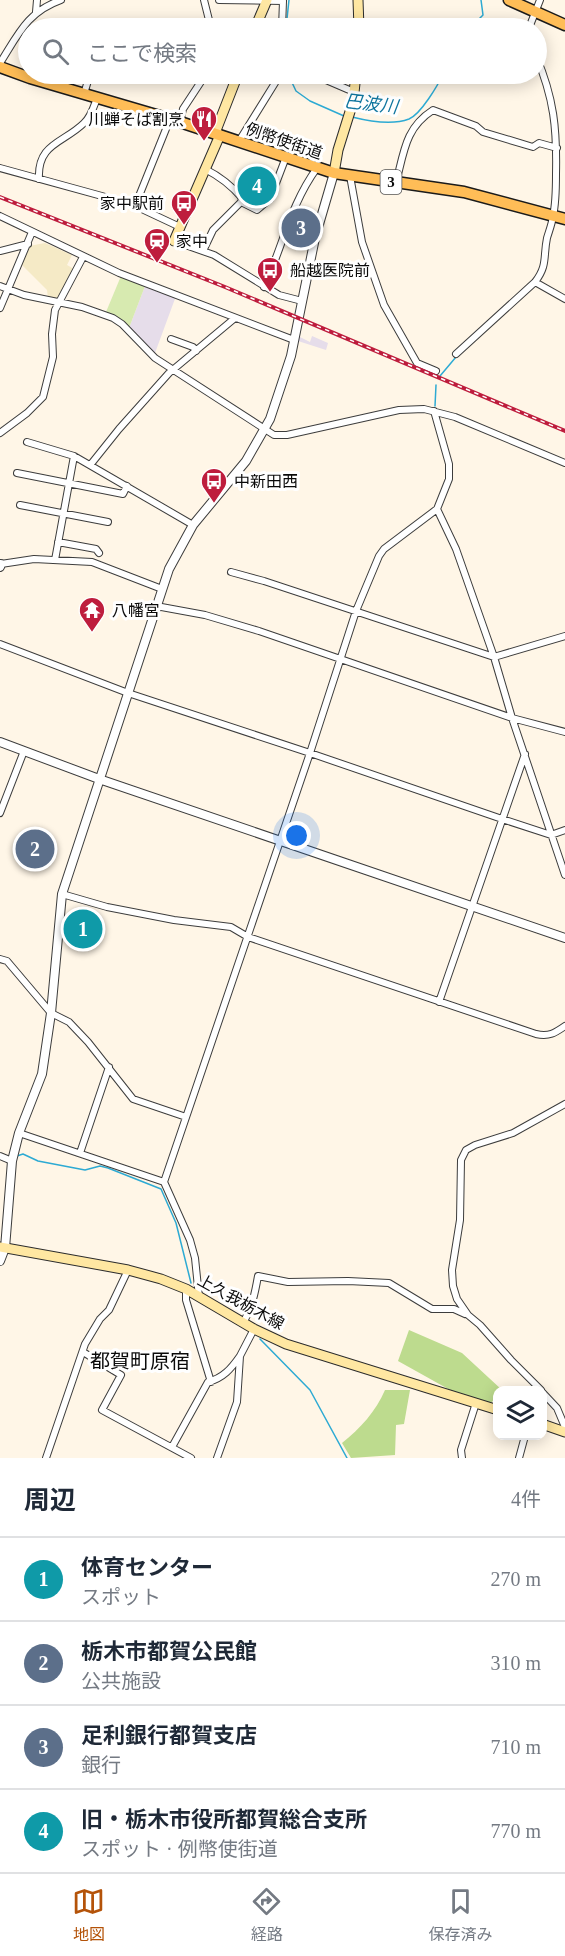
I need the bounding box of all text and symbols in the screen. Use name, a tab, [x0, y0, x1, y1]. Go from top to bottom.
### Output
search box	[18, 18, 547, 84]
icon: search	[39, 35, 72, 68]
text: ここで検索	[87, 41, 197, 66]
water label: 巴波川	[343, 91, 401, 117]
restaurant icon: 川蝉そば割烹	[189, 104, 219, 142]
place label: 川蝉そば割烹	[88, 111, 184, 128]
street label: 例幣使街道	[243, 120, 325, 162]
pin: 4	[238, 164, 276, 208]
road number: 3	[380, 170, 402, 194]
bus stop icon: 家中駅前	[169, 188, 199, 226]
place label: 家中駅前	[100, 195, 164, 212]
pin: 3	[282, 206, 320, 250]
station icon: 家中	[142, 226, 172, 264]
place label: 家中	[176, 233, 208, 250]
bus stop icon: 船越医院前	[255, 255, 285, 293]
place label: 船越医院前	[290, 262, 370, 279]
bus stop icon: 中新田西	[199, 466, 229, 504]
place label: 中新田西	[234, 473, 298, 490]
temple icon: 八幡宮	[77, 595, 107, 633]
place label: 八幡宮	[112, 602, 160, 619]
your location	[282, 821, 311, 850]
pin: 2	[15, 826, 54, 872]
pin: 1	[64, 906, 103, 952]
street label: 上久我栃木線	[195, 1271, 287, 1333]
district label: 都賀町原宿	[90, 1350, 190, 1372]
map controls	[493, 1386, 547, 1440]
button: layers	[493, 1386, 547, 1440]
text: 周辺	[24, 1486, 76, 1515]
text: 4件	[511, 1488, 541, 1510]
text: 体育センター	[81, 1555, 213, 1580]
text: 1	[39, 1568, 49, 1590]
text: 270 m	[490, 1568, 541, 1590]
text: スポット	[81, 1586, 161, 1608]
text: 栃木市都賀公民館	[81, 1639, 257, 1664]
text: 2	[39, 1652, 49, 1674]
text: 310 m	[490, 1652, 541, 1674]
text: 公共施設	[81, 1670, 161, 1692]
text: 足利銀行都賀支店	[81, 1723, 257, 1748]
text: 3	[39, 1736, 49, 1758]
text: 710 m	[490, 1736, 541, 1758]
text: 銀行	[81, 1754, 121, 1776]
text: 旧・栃木市役所都賀総合支所	[81, 1807, 367, 1832]
text: 4	[39, 1820, 49, 1842]
text: 770 m	[490, 1820, 541, 1842]
text: スポット · 例幣使街道	[81, 1838, 278, 1860]
tab: 地図	[72, 1885, 105, 1945]
tab: 経路	[250, 1885, 283, 1945]
tab: 保存済み	[428, 1885, 492, 1945]

